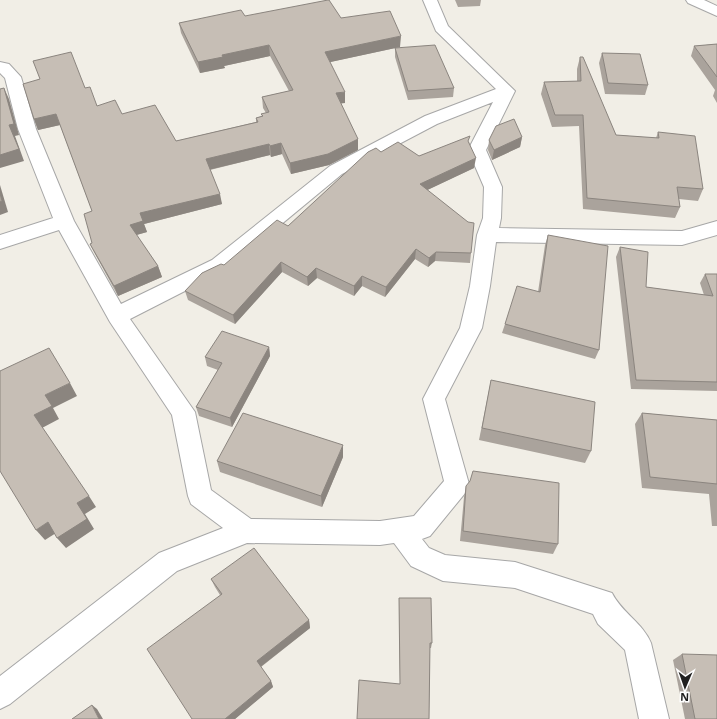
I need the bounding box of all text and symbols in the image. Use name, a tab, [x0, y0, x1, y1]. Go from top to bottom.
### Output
north arrow	[665, 667, 705, 707]
text: N	[680, 690, 689, 705]

